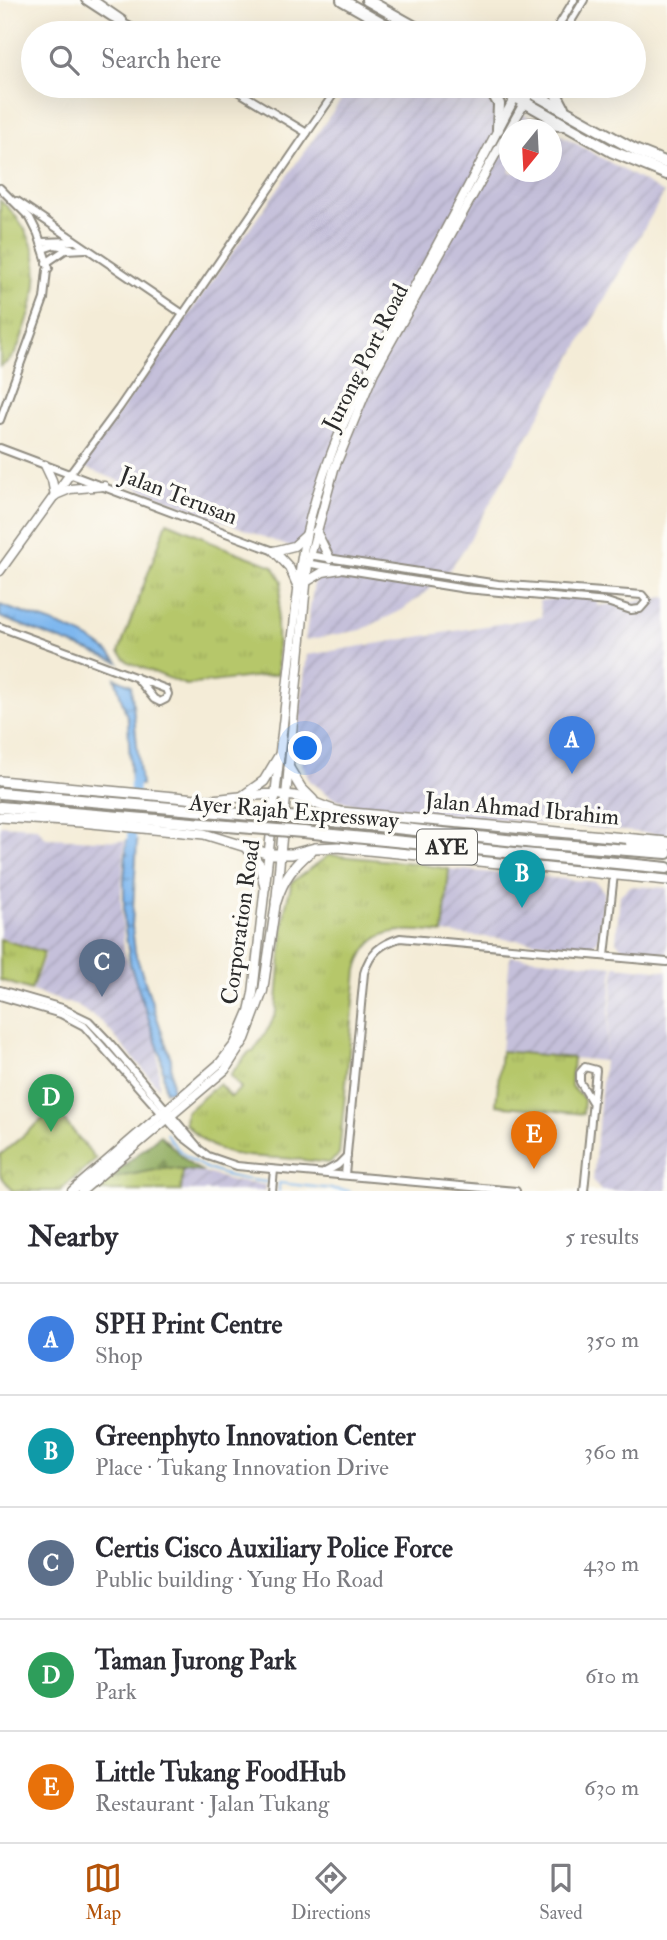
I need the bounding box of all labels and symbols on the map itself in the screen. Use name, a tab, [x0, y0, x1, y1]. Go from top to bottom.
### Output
north arrow	[499, 119, 562, 182]
street label: Jurong Port Road	[315, 279, 415, 436]
street label: Jalan Terusan	[115, 459, 242, 531]
pin: A	[549, 716, 595, 774]
your location	[288, 731, 322, 765]
street label: Jalan Ahmad Ibrahim	[423, 785, 621, 831]
street label: Ayer Rajah Expressway	[187, 788, 401, 836]
road number: AYE	[417, 830, 477, 864]
street label: Corporation Road	[215, 838, 267, 1007]
pin: B	[499, 850, 545, 908]
pin: C	[79, 939, 125, 997]
pin: D	[28, 1074, 74, 1132]
pin: E	[511, 1111, 557, 1169]

